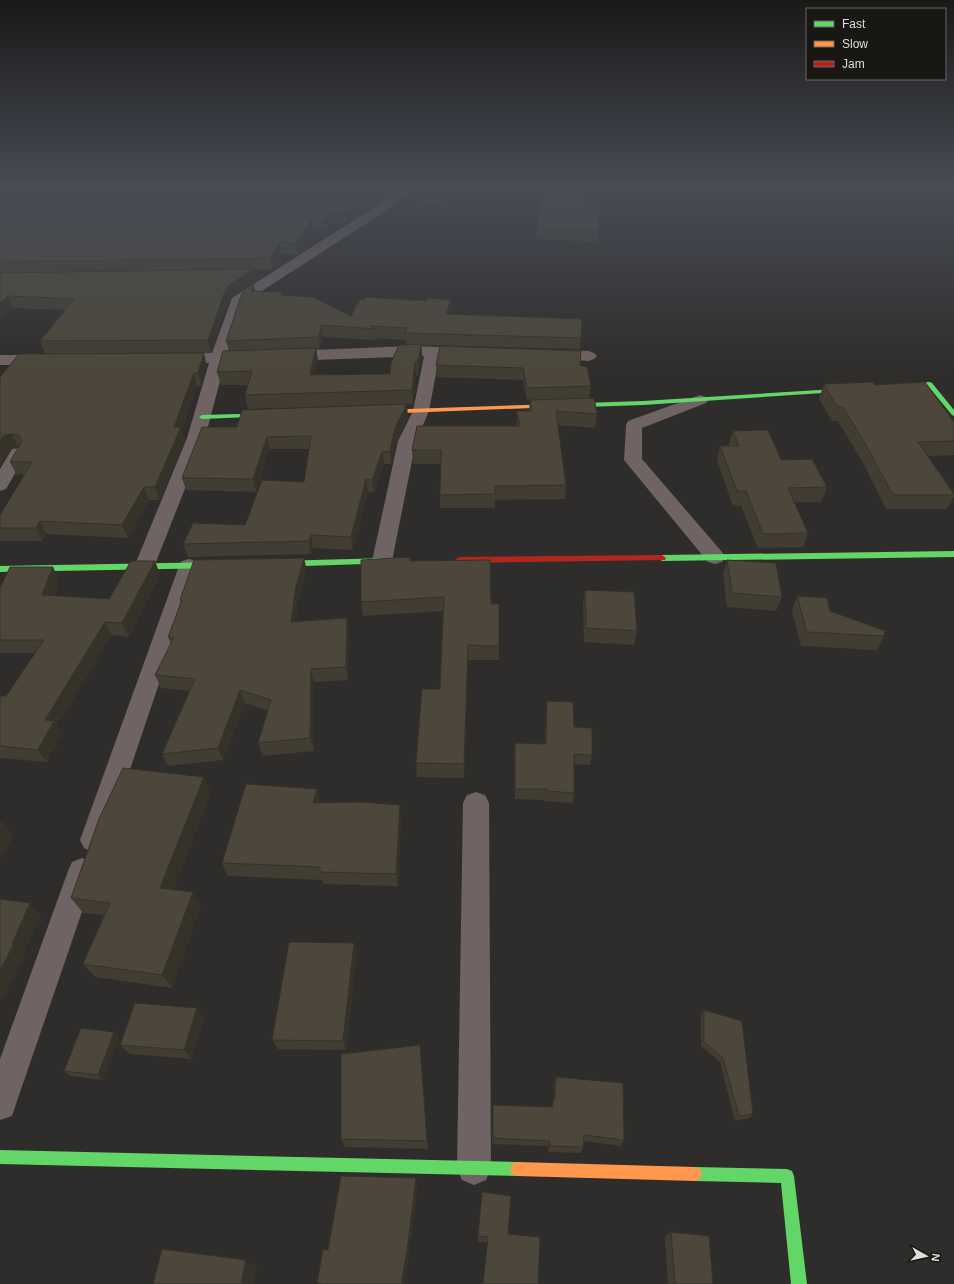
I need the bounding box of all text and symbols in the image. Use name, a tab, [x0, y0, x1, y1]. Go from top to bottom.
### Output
legend	[806, 8, 946, 80]
text: Fast	[842, 17, 866, 31]
text: Slow	[842, 37, 868, 51]
text: Jam	[842, 57, 865, 71]
north arrow	[906, 1236, 946, 1276]
text: N	[929, 1253, 942, 1262]

